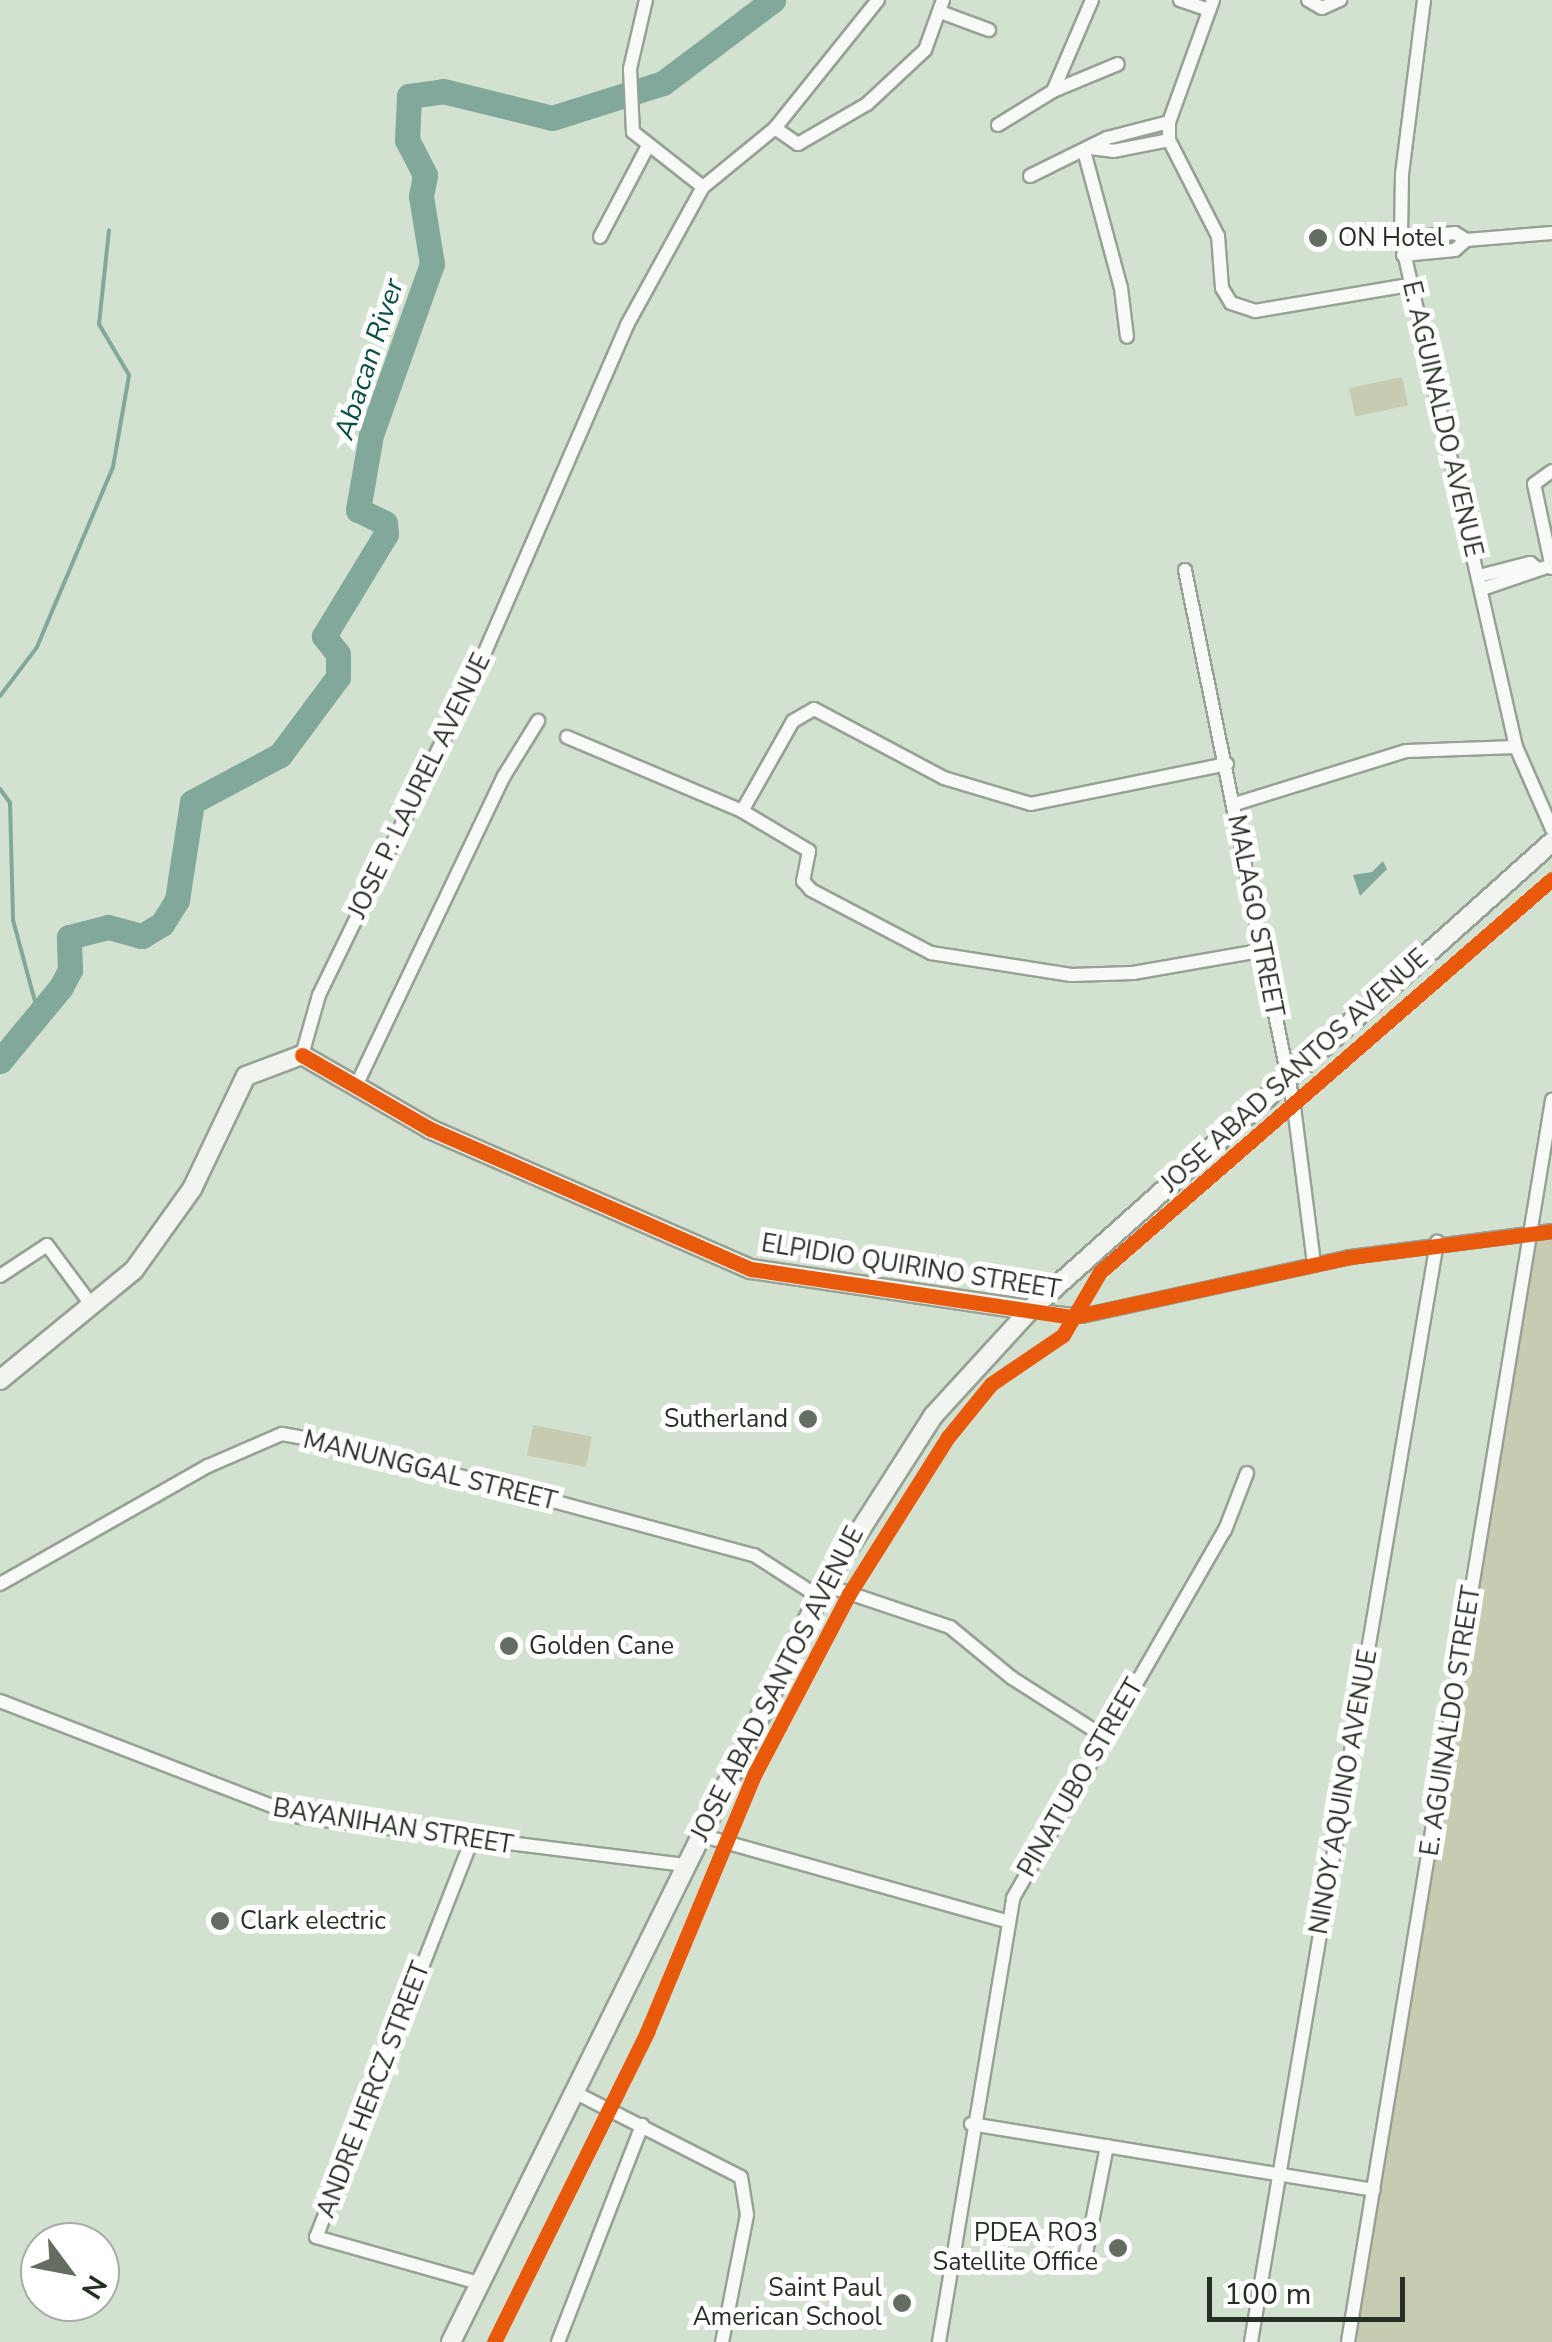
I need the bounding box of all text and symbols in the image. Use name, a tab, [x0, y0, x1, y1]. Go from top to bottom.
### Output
place label: ON Hotel	[1338, 223, 1444, 253]
marker: ON Hotel	[1307, 227, 1329, 249]
water label: Abacan River	[327, 275, 411, 443]
street label: E. AGUINALDO AVENUE	[1396, 278, 1488, 560]
street label: JOSE P. LAUREL AVENUE	[343, 649, 497, 923]
street label: MALAGO STREET	[1221, 813, 1289, 1019]
street label: JOSE ABAD SANTOS AVENUE	[1155, 943, 1435, 1199]
street label: ELPIDIO QUIRINO STREET	[759, 1229, 1063, 1305]
place label: Sutherland	[664, 1404, 788, 1434]
marker: Sutherland	[797, 1408, 819, 1430]
street label: MANUNGGAL STREET	[300, 1425, 560, 1517]
street label: JOSE ABAD SANTOS AVENUE	[685, 1522, 871, 1846]
street label: E. AGUINALDO STREET	[1415, 1584, 1487, 1858]
place label: Golden Cane	[529, 1631, 674, 1661]
marker: Golden Cane	[498, 1635, 520, 1657]
street label: NINOY AQUINO AVENUE	[1304, 1647, 1384, 1937]
street label: PINATUBO STREET	[1012, 1674, 1150, 1882]
street label: BAYANIHAN STREET	[271, 1793, 515, 1861]
place label: Clark electric	[240, 1906, 386, 1936]
marker: Clark electric	[209, 1910, 231, 1932]
street label: ANDRE HERCZ STREET	[311, 1958, 437, 2222]
place label: PDEA RO3 Satellite Office	[933, 2219, 1098, 2278]
north arrow	[20, 2222, 120, 2322]
marker: PDEA RO3 Satellite Office	[1107, 2237, 1129, 2259]
scale bar	[1212, 2257, 1410, 2319]
text: N	[72, 2268, 115, 2306]
place label: Saint Paul American School	[693, 2274, 882, 2333]
text: 100 m	[1224, 2274, 1311, 2315]
marker: Saint Paul American School	[891, 2292, 913, 2314]

